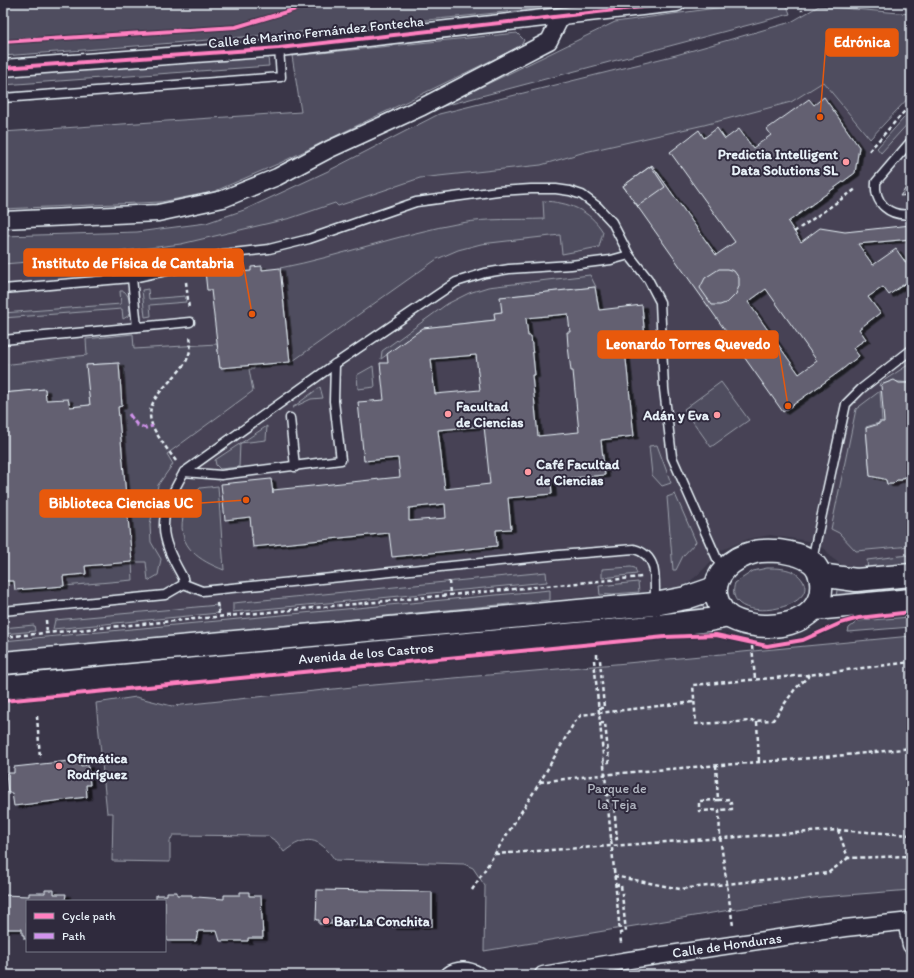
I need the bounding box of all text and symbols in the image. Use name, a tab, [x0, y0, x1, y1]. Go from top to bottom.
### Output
street label: Calle de Marino Fernández Fontecha	[207, 13, 425, 52]
callout: Edrónica	[826, 29, 898, 56]
text: Edrónica	[834, 33, 891, 51]
place label: Predictia Intelligent Data Solutions SL	[718, 146, 839, 179]
marker: Predictia Intelligent Data Solutions SL	[841, 157, 851, 167]
callout: Instituto de Física de Cantabria	[24, 249, 243, 276]
text: Instituto de Física de Cantabria	[32, 254, 235, 272]
callout: Leonardo Torres Quevedo	[598, 331, 778, 358]
text: Leonardo Torres Quevedo	[606, 335, 771, 353]
place label: Facultad de Ciencias	[456, 398, 524, 431]
place label: Adán y Eva	[642, 407, 710, 424]
marker: Facultad de Ciencias	[443, 409, 453, 419]
marker: Adán y Eva	[712, 410, 722, 420]
place label: Café Facultad de Ciencias	[536, 456, 620, 489]
marker: Café Facultad de Ciencias	[523, 467, 533, 477]
callout: Biblioteca Ciencias UC	[40, 490, 201, 517]
text: Biblioteca Ciencias UC	[49, 494, 194, 512]
street label: Avenida de los Castros	[298, 639, 434, 668]
place label: Ofimática Rodríguez	[67, 750, 128, 783]
marker: Ofimática Rodríguez	[54, 761, 64, 771]
park label: Parque de la Teja	[587, 780, 647, 813]
legend	[26, 900, 166, 952]
text: Cycle path	[62, 909, 116, 923]
place label: Bar La Conchita	[334, 913, 430, 930]
marker: Bar La Conchita	[321, 916, 331, 926]
text: Path	[62, 929, 85, 943]
street label: Calle de Honduras	[671, 929, 783, 962]

